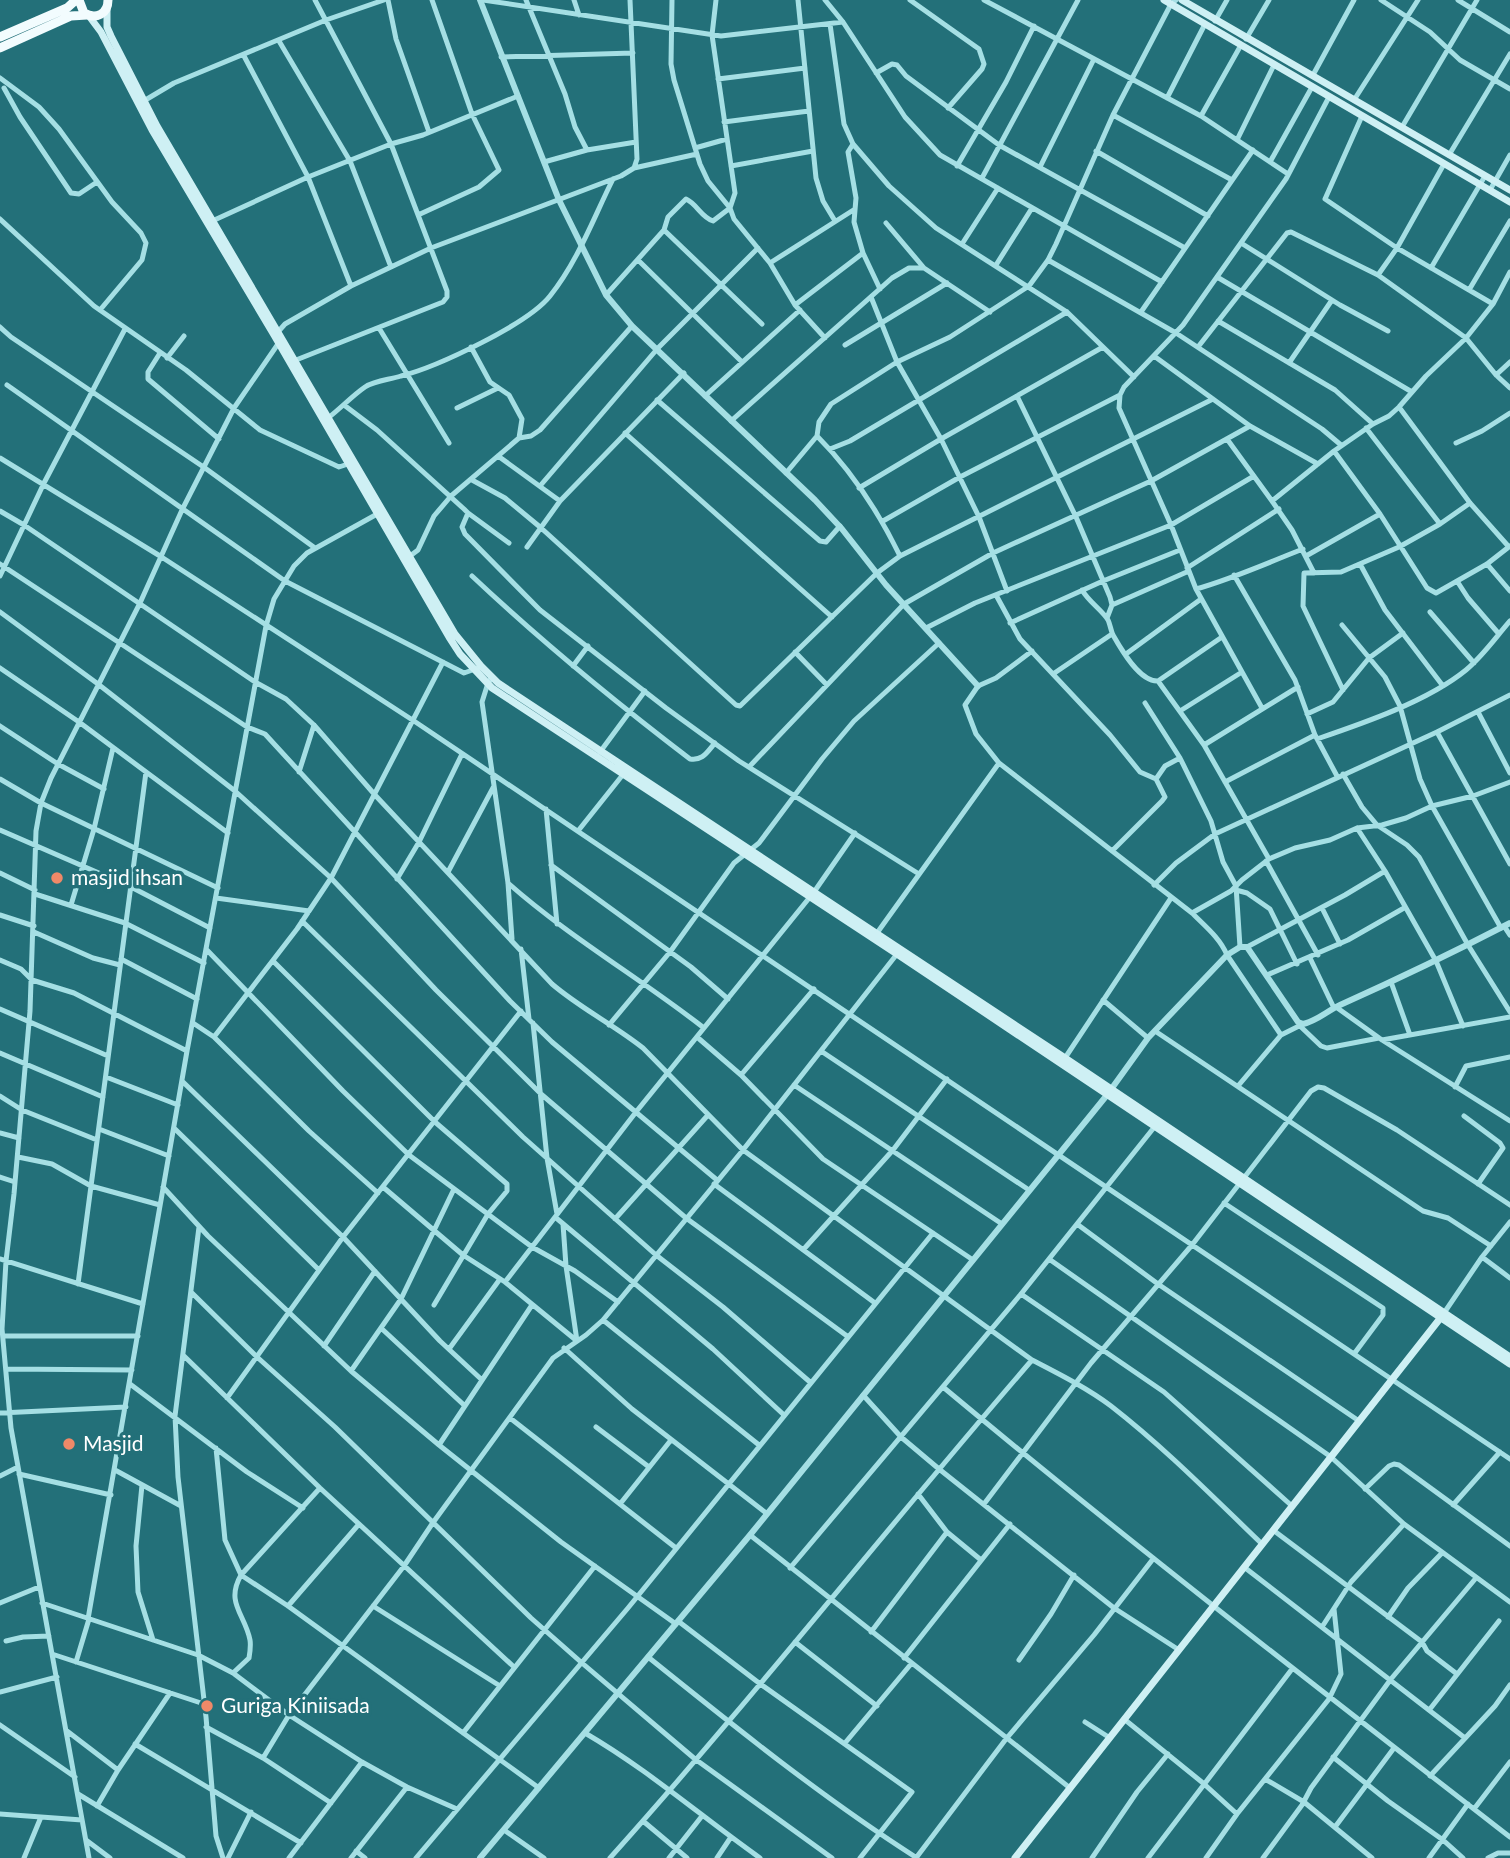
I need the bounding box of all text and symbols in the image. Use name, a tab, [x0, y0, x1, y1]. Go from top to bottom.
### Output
place label: masjid ihsan	[71, 864, 183, 889]
marker: masjid ihsan	[49, 870, 65, 886]
place label: Masjid	[83, 1430, 144, 1455]
marker: Masjid	[61, 1436, 77, 1452]
place label: Guriga Kiniisada	[221, 1692, 370, 1717]
marker: Guriga Kiniisada	[199, 1698, 215, 1714]

